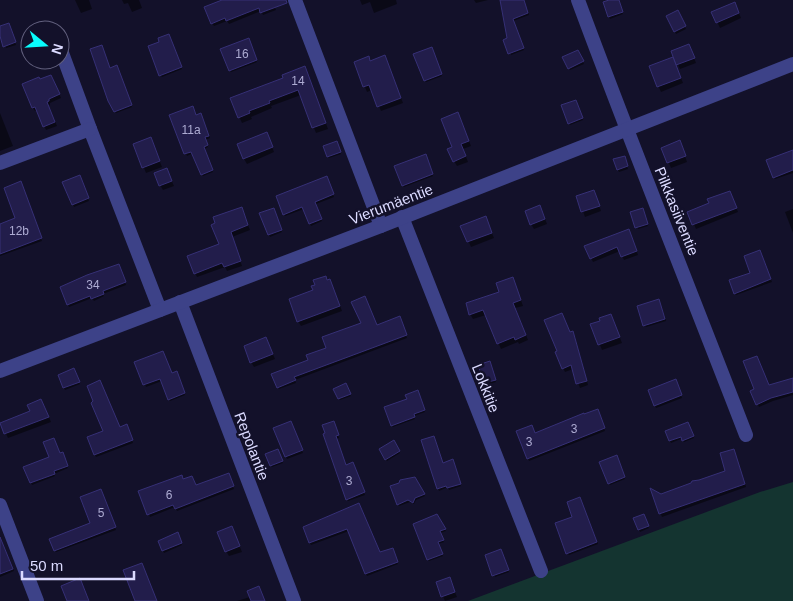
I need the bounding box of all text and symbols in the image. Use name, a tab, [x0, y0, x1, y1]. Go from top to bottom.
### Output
north arrow	[20, 20, 70, 70]
text: N	[48, 42, 67, 56]
house number: 16	[235, 47, 249, 61]
house number: 14	[291, 74, 305, 88]
house number: 11a	[181, 123, 201, 137]
street label: Pilkkasiiventie	[651, 164, 703, 258]
street label: Vierumäentie	[347, 180, 435, 228]
house number: 12b	[9, 224, 29, 238]
house number: 34	[86, 278, 100, 292]
street label: Lokkitie	[469, 361, 503, 415]
street label: Repolantie	[231, 409, 273, 483]
house number: 3	[571, 422, 578, 436]
house number: 3	[526, 435, 533, 449]
house number: 3	[346, 474, 353, 488]
house number: 6	[166, 488, 173, 502]
house number: 5	[98, 506, 105, 520]
scale bar	[22, 548, 135, 580]
text: 50 m	[30, 557, 63, 574]

